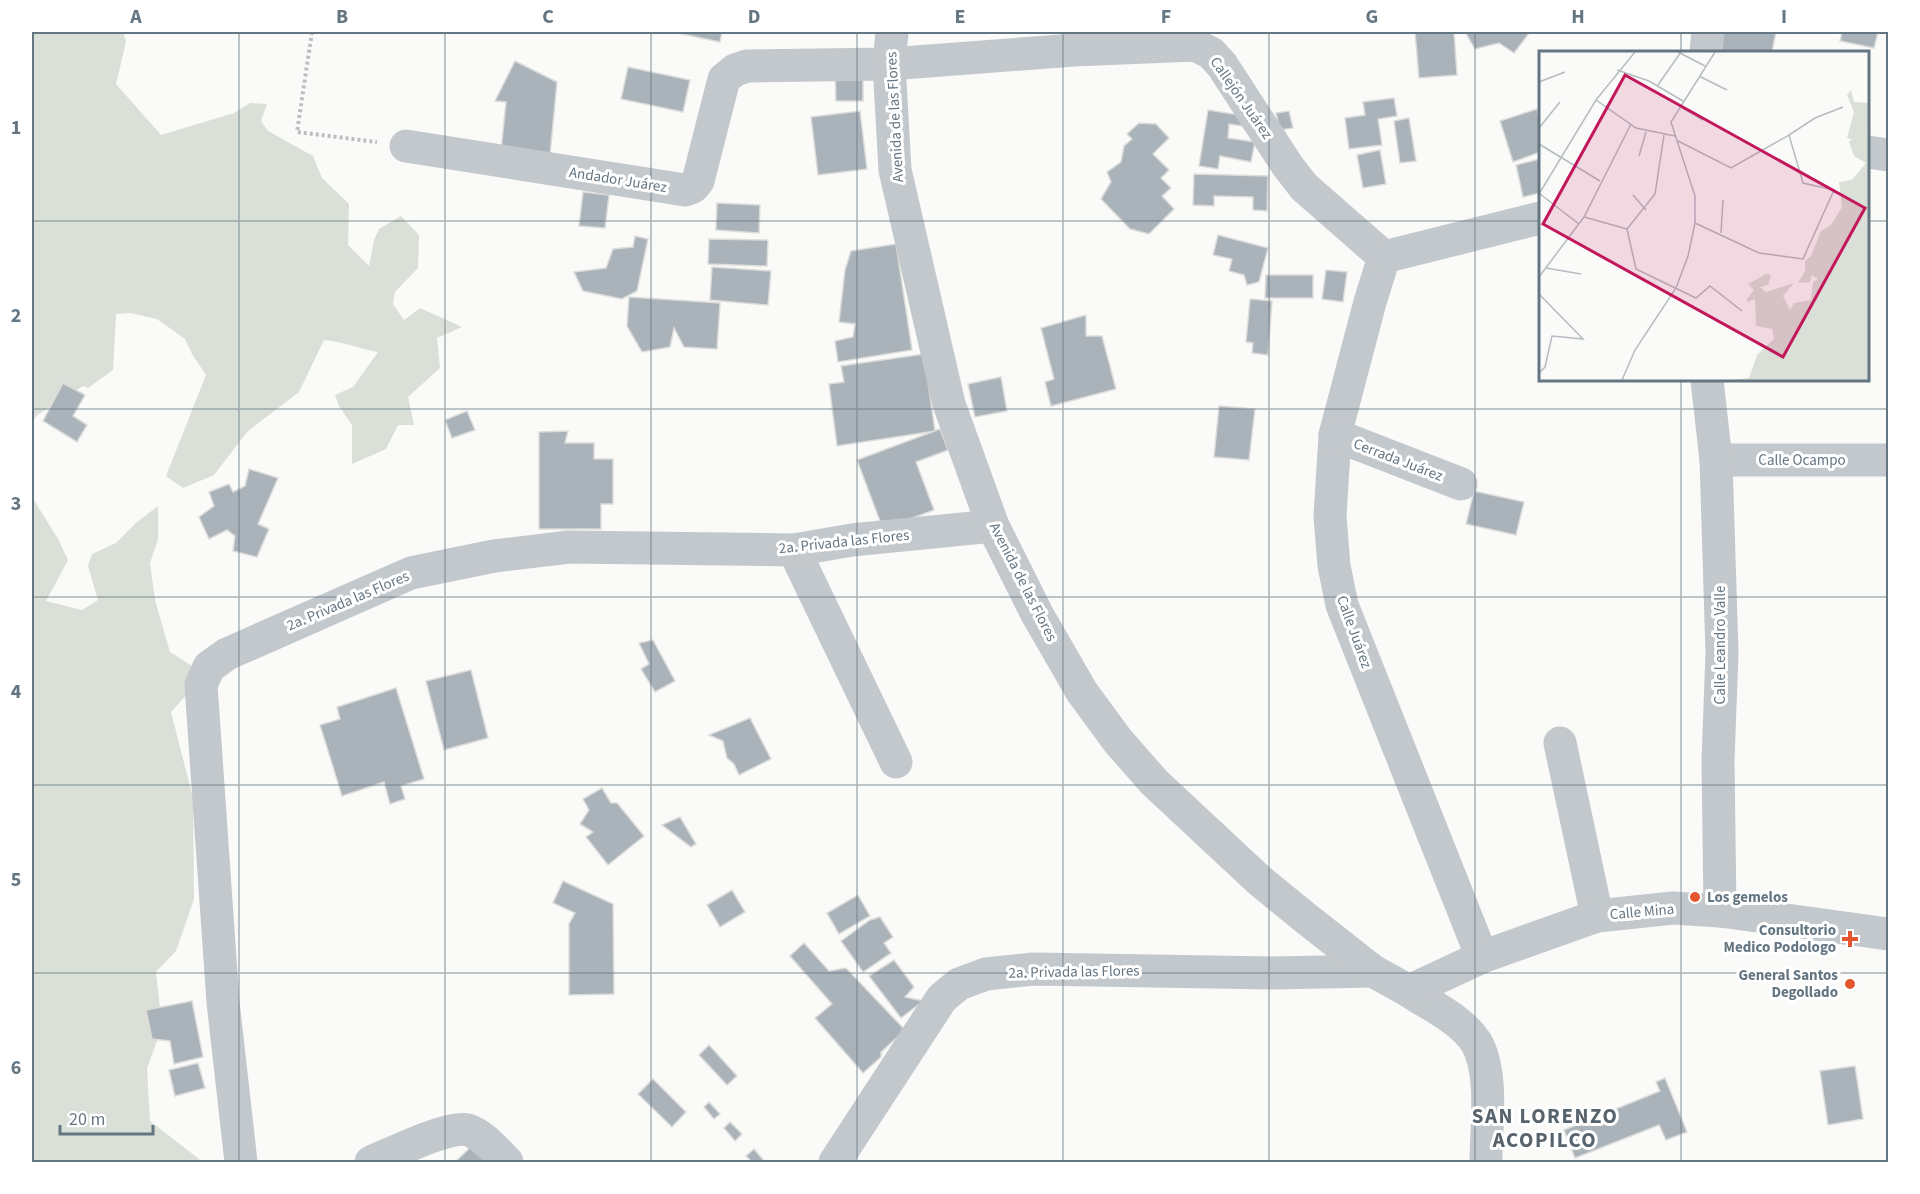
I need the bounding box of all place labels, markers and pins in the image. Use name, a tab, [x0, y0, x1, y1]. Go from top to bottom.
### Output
place label: Los gemelos	[1707, 887, 1788, 908]
marker: Los gemelos	[1688, 890, 1702, 904]
place label: Consultorio Medico Podologo	[1724, 920, 1836, 958]
marker: Consultorio Medico Podologo	[1841, 930, 1859, 948]
place label: General Santos Degollado	[1738, 965, 1838, 1003]
marker: General Santos Degollado	[1843, 977, 1857, 991]

